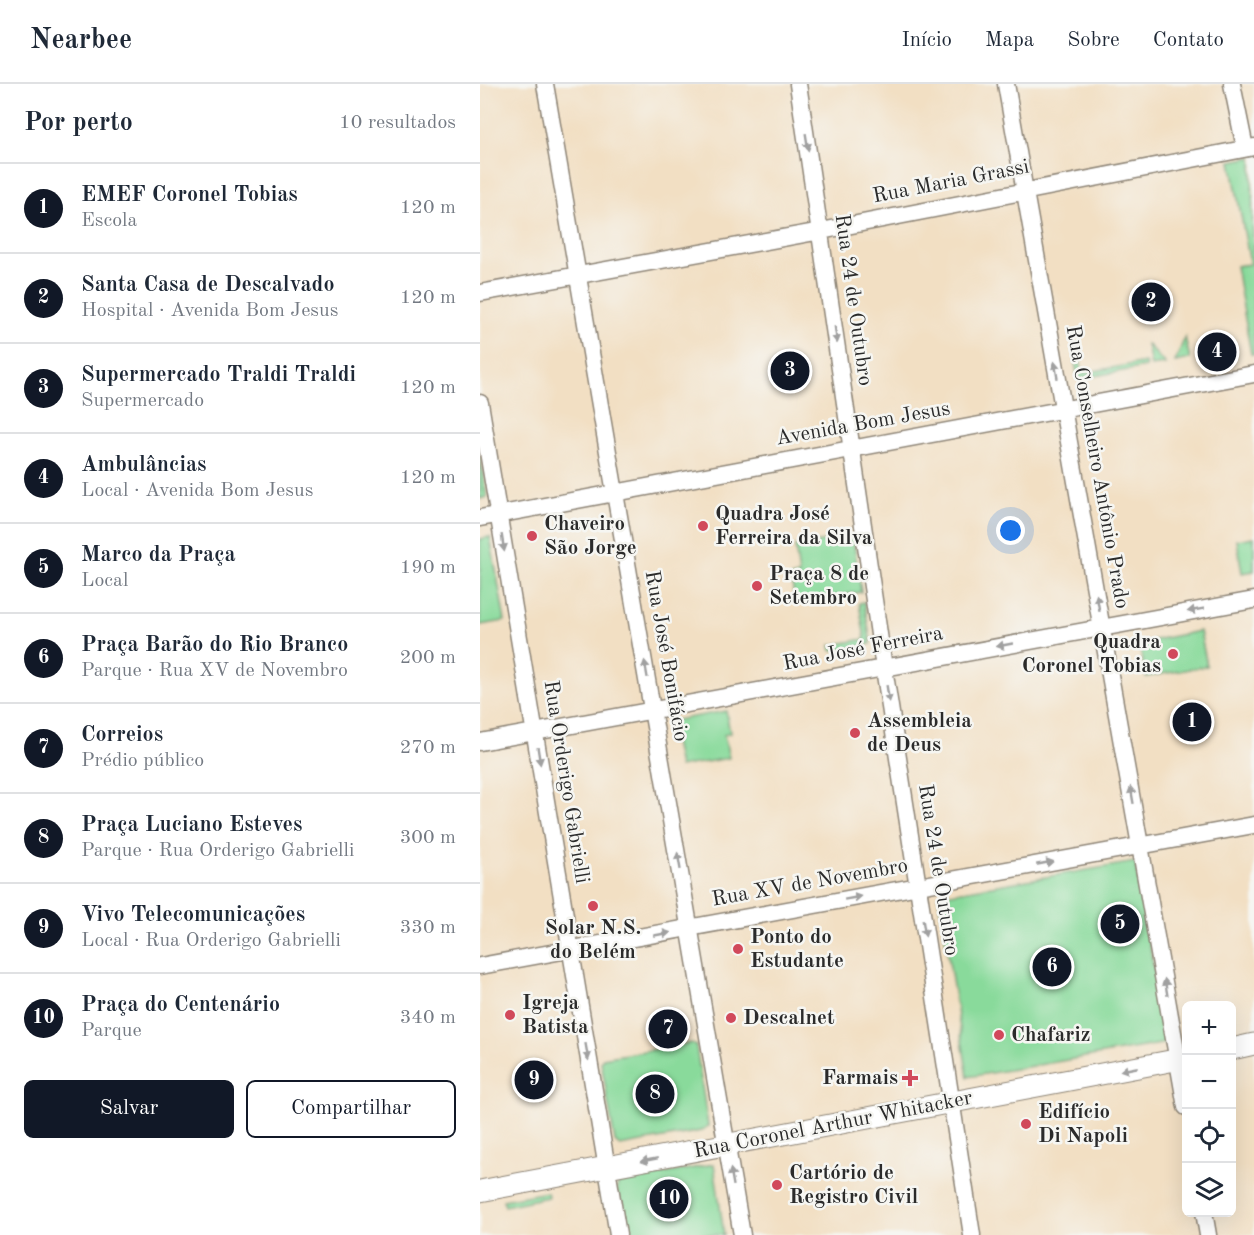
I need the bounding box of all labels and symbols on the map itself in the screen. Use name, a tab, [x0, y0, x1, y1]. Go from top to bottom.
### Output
one-way arrow	[803, 132, 812, 151]
street label: Rua Maria Grassi	[871, 157, 1031, 207]
street label: Rua 24 de Outubro	[831, 213, 875, 387]
pin: 2	[1132, 280, 1170, 324]
street label: Rua Conselheiro Antônio Prado	[1062, 324, 1132, 610]
one-way arrow	[831, 325, 840, 344]
pin: 4	[1198, 330, 1236, 374]
pin: 3	[770, 348, 810, 394]
one-way arrow	[1051, 360, 1060, 379]
street label: Avenida Bom Jesus	[774, 398, 952, 450]
place label: Quadra José Ferreira da Silva	[715, 504, 873, 549]
place label: Chaveiro São Jorge	[544, 514, 637, 559]
your location	[996, 516, 1025, 545]
marker: Quadra José Ferreira da Silva	[696, 519, 710, 533]
marker: Chaveiro São Jorge	[525, 529, 539, 543]
one-way arrow	[499, 534, 508, 553]
place label: Praça 8 de Setembro	[769, 564, 869, 609]
street label: Rua José Bonifácio	[641, 569, 691, 743]
marker: Praça 8 de Setembro	[750, 579, 764, 593]
one-way arrow	[1093, 593, 1102, 612]
one-way arrow	[1187, 606, 1206, 615]
street label: Rua José Ferreira	[781, 623, 945, 675]
place label: Quadra Coronel Tobias	[1022, 632, 1161, 677]
one-way arrow	[995, 641, 1014, 650]
marker: Quadra Coronel Tobias	[1166, 647, 1180, 661]
one-way arrow	[641, 659, 650, 678]
street label: Rua Orderigo Gabrielli	[540, 679, 592, 885]
one-way arrow	[883, 685, 892, 704]
pin: 1	[1172, 700, 1212, 744]
place label: Assembleia de Deus	[867, 711, 972, 756]
marker: Assembleia de Deus	[848, 726, 862, 740]
one-way arrow	[534, 747, 543, 766]
street label: Rua 24 de Outubro	[914, 783, 962, 957]
one-way arrow	[1127, 786, 1136, 805]
one-way arrow	[674, 851, 683, 870]
street label: Rua XV de Novembro	[710, 855, 910, 911]
one-way arrow	[1036, 858, 1055, 867]
one-way arrow	[844, 893, 863, 902]
marker: Solar N.S. do Belém	[586, 899, 600, 913]
pin: 5	[1100, 902, 1140, 946]
place label: Solar N.S. do Belém	[545, 918, 641, 963]
one-way arrow	[920, 919, 929, 938]
place label: Ponto do Estudante	[750, 927, 844, 972]
one-way arrow	[652, 929, 671, 938]
marker: Ponto do Estudante	[731, 942, 745, 956]
pin: 6	[1032, 944, 1072, 990]
one-way arrow	[1161, 978, 1170, 997]
place label: Igreja Batista	[522, 993, 589, 1038]
pin: 7	[648, 1006, 687, 1052]
marker: Igreja Batista	[503, 1008, 517, 1022]
place label: Descalnet	[743, 1008, 835, 1029]
marker: Descalnet	[724, 1011, 738, 1025]
place label: Chafariz	[1011, 1025, 1090, 1046]
marker: Chafariz	[992, 1028, 1006, 1042]
one-way arrow	[583, 1043, 592, 1062]
pin: 9	[514, 1058, 554, 1102]
one-way arrow	[1119, 1065, 1138, 1074]
place label: Farmais	[822, 1068, 898, 1089]
marker: Farmais	[903, 1071, 917, 1085]
pin: 8	[636, 1072, 675, 1116]
street label: Rua Coronel Arthur Whitacker	[692, 1088, 974, 1162]
place label: Edifício Di Napoli	[1038, 1102, 1128, 1147]
marker: Edifício Di Napoli	[1019, 1117, 1033, 1131]
one-way arrow	[639, 1156, 658, 1165]
place label: Cartório de Registro Civil	[789, 1163, 918, 1208]
one-way arrow	[728, 1168, 737, 1187]
pin: 10	[650, 1176, 688, 1222]
marker: Cartório de Registro Civil	[770, 1178, 784, 1192]

